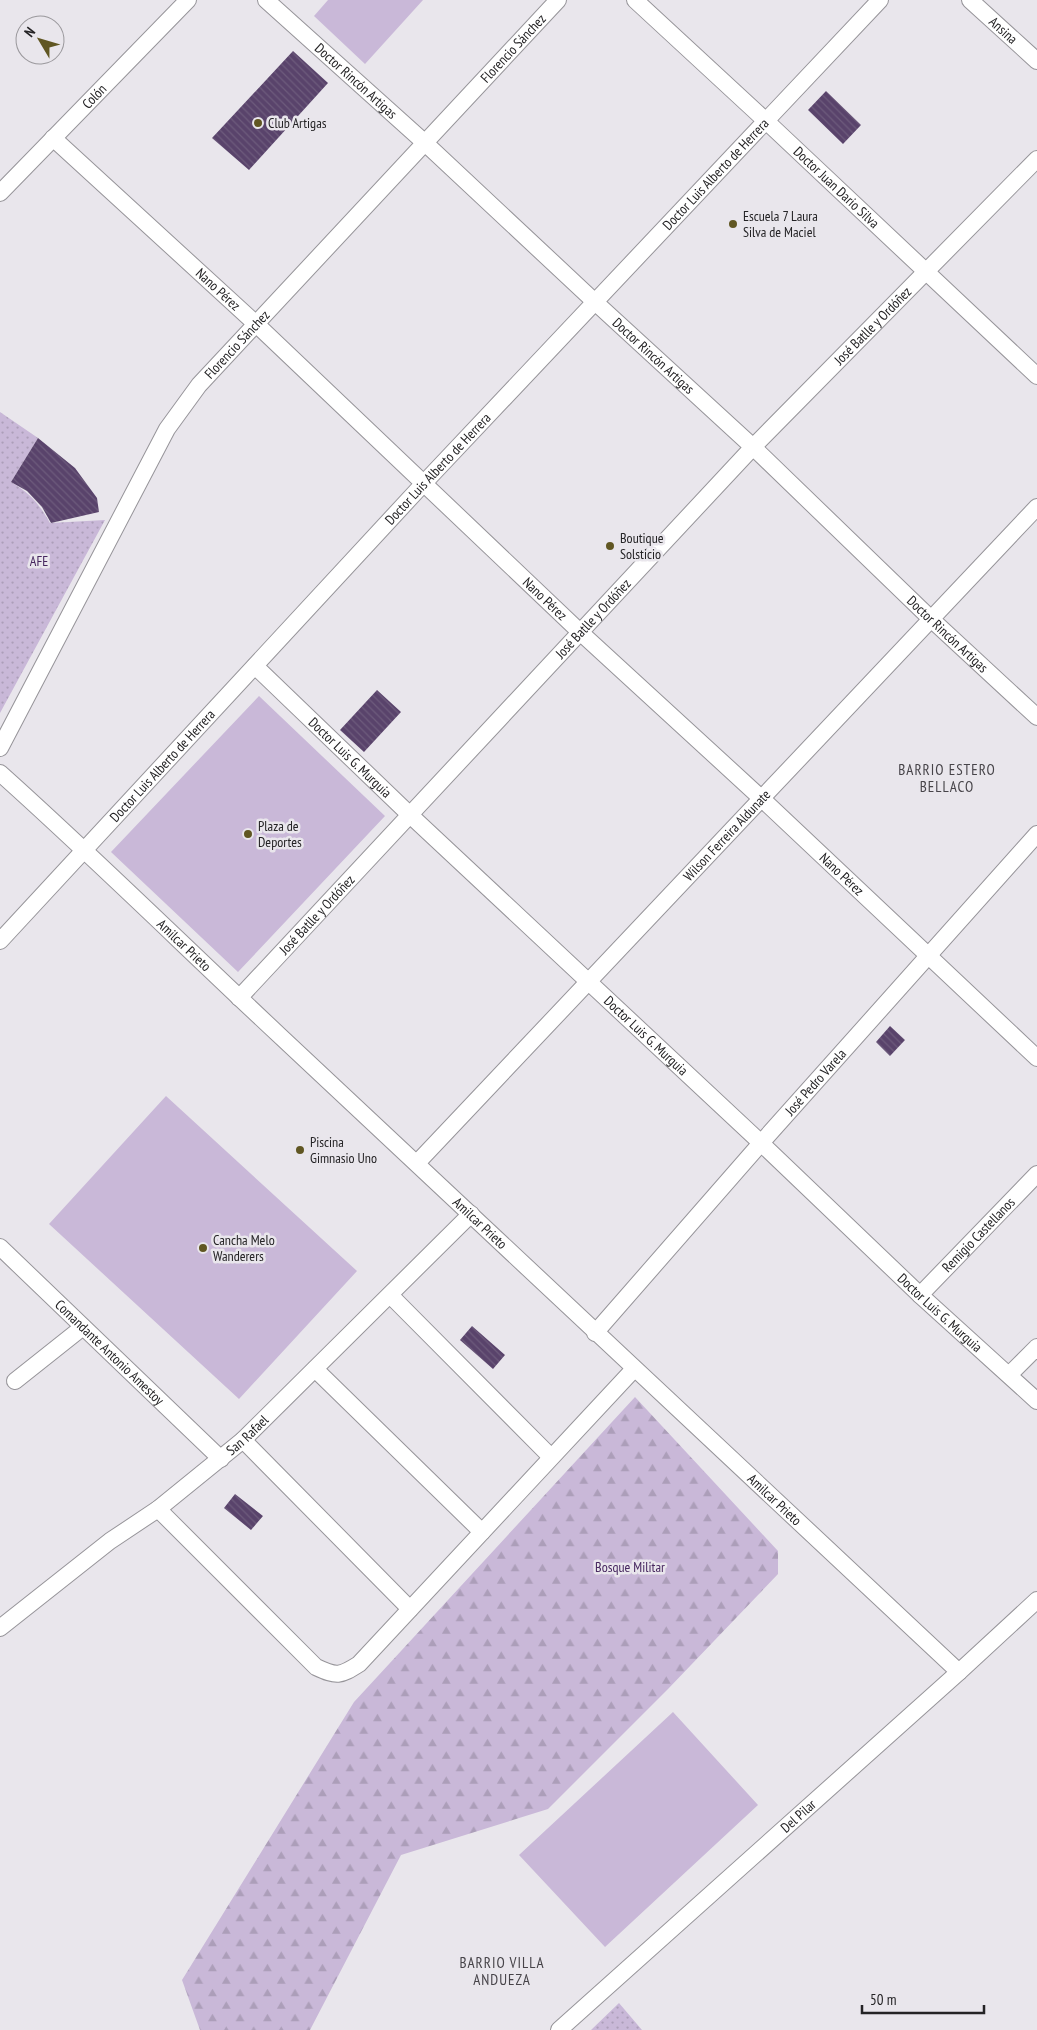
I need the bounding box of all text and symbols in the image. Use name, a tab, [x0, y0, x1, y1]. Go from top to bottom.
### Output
street label: Florencio Sánchez	[477, 10, 550, 86]
street label: Ansina	[985, 13, 1021, 48]
north arrow	[15, 15, 65, 65]
text: N	[20, 23, 39, 41]
street label: Doctor Rincón Artigas	[311, 39, 401, 123]
street label: Colón	[78, 80, 110, 112]
place label: Club Artigas	[268, 114, 327, 132]
street label: Doctor Luis Alberto de Herrera	[659, 114, 773, 234]
marker: Club Artigas	[252, 117, 264, 129]
street label: Doctor Juan Dario Silva	[790, 142, 883, 232]
place label: Escuela 7 Laura Silva de Maciel	[743, 207, 818, 241]
marker: Escuela 7 Laura Silva de Maciel	[727, 218, 739, 230]
street label: Nano Pérez	[192, 264, 244, 314]
street label: José Batlle y Ordóñez	[830, 283, 915, 369]
street label: Florencio Sánchez	[200, 306, 273, 383]
street label: Doctor Rincón Artigas	[609, 314, 698, 398]
street label: Doctor Luis Alberto de Herrera	[381, 409, 495, 528]
place label: Boutique Solsticio	[620, 529, 664, 563]
marker: Boutique Solsticio	[604, 540, 616, 552]
park label: AFE	[30, 552, 48, 570]
street label: Nano Pérez	[519, 573, 571, 624]
street label: José Batlle y Ordóñez	[551, 575, 635, 663]
street label: Doctor Rincón Artigas	[903, 592, 992, 677]
street label: Doctor Luis Alberto de Herrera	[106, 706, 219, 826]
street label: Doctor Luis G. Murguia	[305, 713, 396, 802]
district label: BARRIO ESTERO BELLACO	[898, 760, 996, 796]
street label: Wilson Ferreira Aldunate	[679, 786, 774, 885]
place label: Plaza de Deportes	[258, 817, 302, 851]
marker: Plaza de Deportes	[242, 828, 254, 840]
street label: Nano Pérez	[816, 849, 868, 899]
street label: José Batlle y Ordóñez	[275, 871, 358, 959]
street label: Amilcar Prieto	[153, 915, 215, 975]
street label: Doctor Luis G. Murguia	[600, 992, 692, 1079]
street label: José Pedro Varela	[780, 1045, 850, 1120]
place label: Piscina Gimnasio Uno	[310, 1133, 377, 1167]
marker: Piscina Gimnasio Uno	[294, 1144, 306, 1156]
street label: Amilcar Prieto	[449, 1193, 511, 1253]
street label: Remigio Castellanos	[938, 1193, 1019, 1276]
place label: Cancha Melo Wanderers	[213, 1231, 275, 1265]
marker: Cancha Melo Wanderers	[197, 1242, 209, 1254]
street label: Doctor Luis G. Murguia	[894, 1269, 986, 1356]
street label: Comandante Antonio Amestoy	[51, 1296, 169, 1409]
street label: San Rafael	[223, 1410, 273, 1459]
street label: Amilcar Prieto	[744, 1470, 806, 1529]
park label: Bosque Militar	[595, 1558, 665, 1576]
street label: Del Pilar	[777, 1795, 820, 1836]
district label: BARRIO VILLA ANDUEZA	[459, 1953, 545, 1989]
scale bar	[862, 1982, 984, 2014]
text: 50 m	[870, 1990, 896, 2009]

